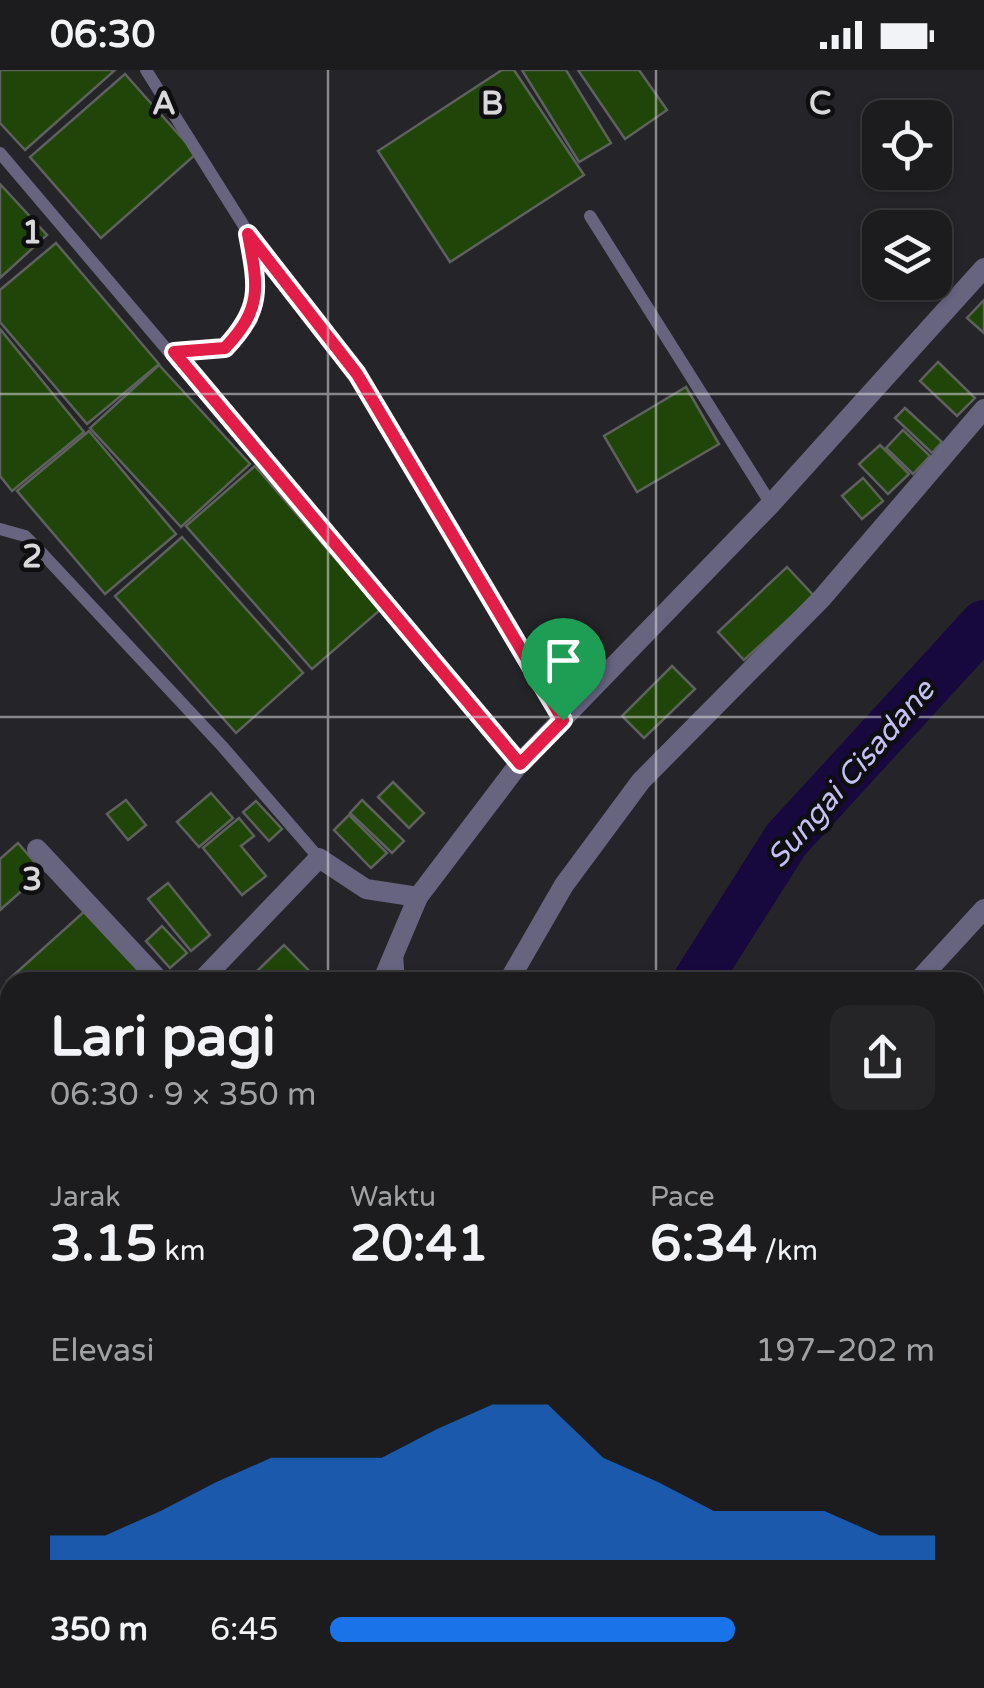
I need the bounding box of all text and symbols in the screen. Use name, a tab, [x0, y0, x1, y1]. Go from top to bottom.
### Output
text: 06:30	[50, 12, 155, 58]
text: A	[152, 85, 176, 123]
text: B	[481, 85, 503, 123]
text: C	[809, 85, 831, 123]
map controls	[862, 100, 952, 300]
button: locate	[862, 100, 952, 190]
button: layers	[862, 210, 952, 300]
text: 1	[22, 214, 42, 252]
text: 2	[22, 538, 42, 576]
pin	[521, 618, 606, 721]
icon: arrive	[536, 633, 591, 688]
water label: Sungai Cisadane	[759, 671, 944, 875]
text: 3	[22, 861, 42, 899]
text: Lari pagi	[50, 1005, 276, 1071]
button: share	[830, 1005, 935, 1110]
text: 06:30 · 9 × 350 m	[50, 1076, 316, 1114]
text: Jarak	[50, 1180, 121, 1214]
text: Waktu	[350, 1180, 436, 1214]
text: Pace	[650, 1180, 714, 1214]
text: 3.15	[50, 1214, 157, 1274]
text: 20:41	[350, 1214, 489, 1274]
text: 6:34	[650, 1214, 757, 1274]
text: km	[157, 1234, 205, 1268]
text: /km	[757, 1234, 818, 1268]
text: Elevasi	[50, 1332, 154, 1370]
text: 197–202 m	[755, 1332, 935, 1370]
text: 350 m	[50, 1611, 148, 1649]
text: 6:45	[210, 1611, 279, 1649]

